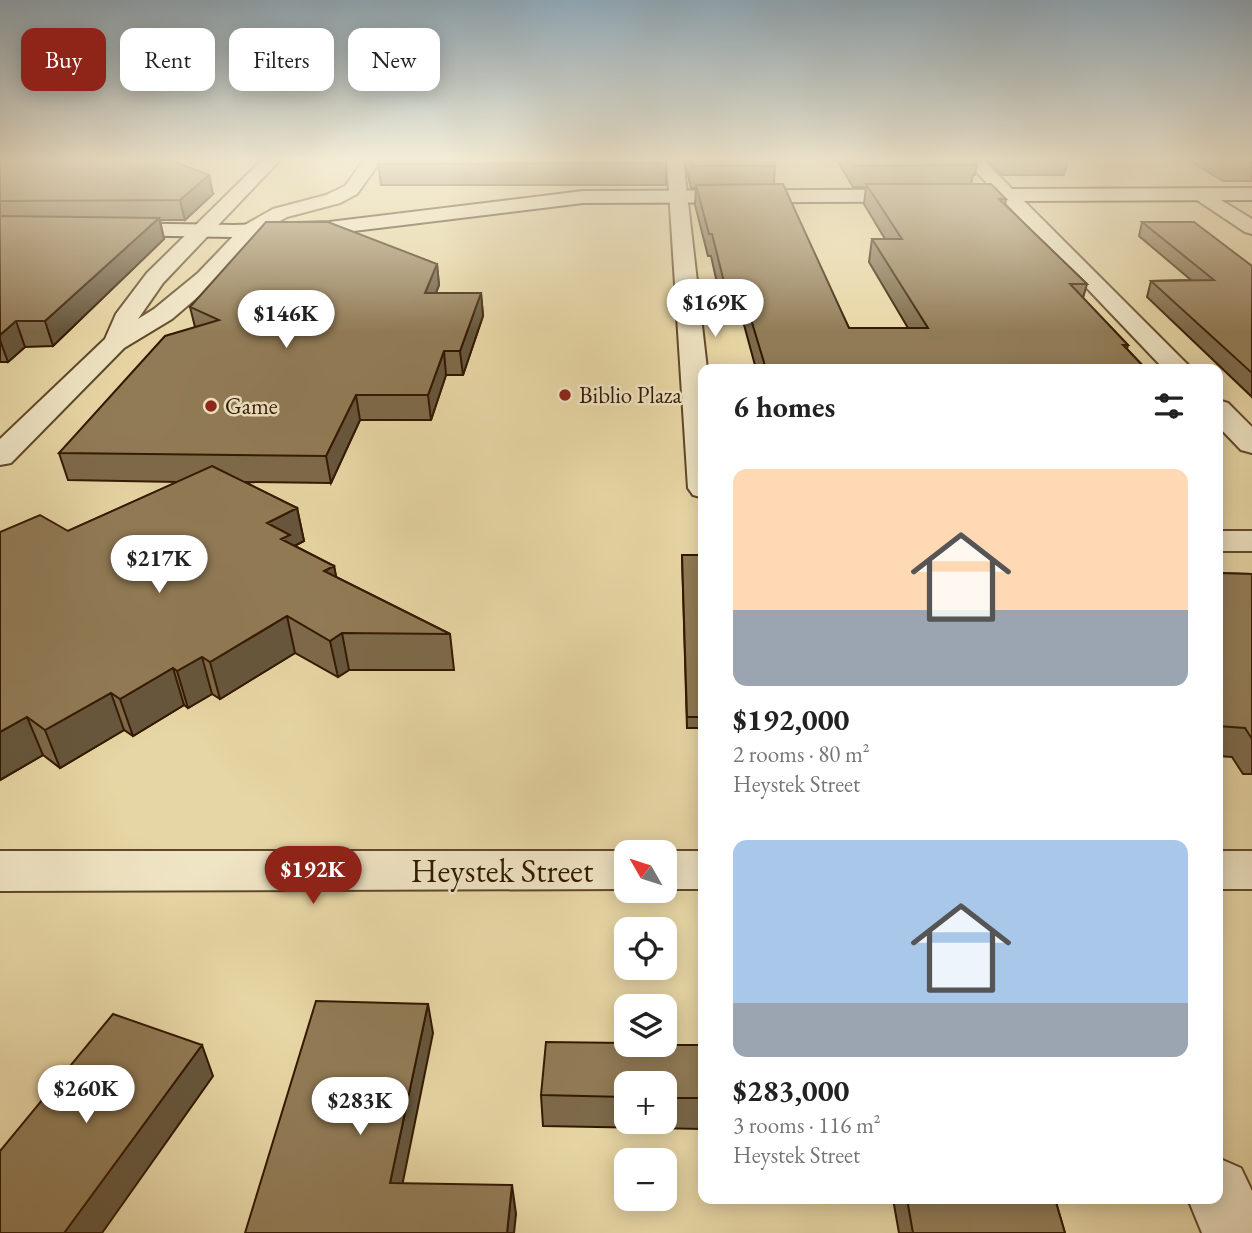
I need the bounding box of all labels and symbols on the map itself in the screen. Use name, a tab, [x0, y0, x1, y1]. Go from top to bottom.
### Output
pin: $169K	[666, 280, 764, 339]
pin: $146K	[237, 290, 335, 350]
place label: Biblio Plaza	[579, 380, 682, 410]
marker: Biblio Plaza	[557, 387, 573, 403]
place label: Game	[225, 391, 278, 421]
marker: Game	[203, 398, 219, 414]
pin: $217K	[110, 536, 208, 595]
north arrow	[614, 840, 677, 903]
pin: $192K	[264, 846, 362, 906]
street label: Heystek Street	[411, 849, 594, 892]
pin: $260K	[37, 1066, 135, 1125]
pin: $283K	[311, 1078, 409, 1137]

